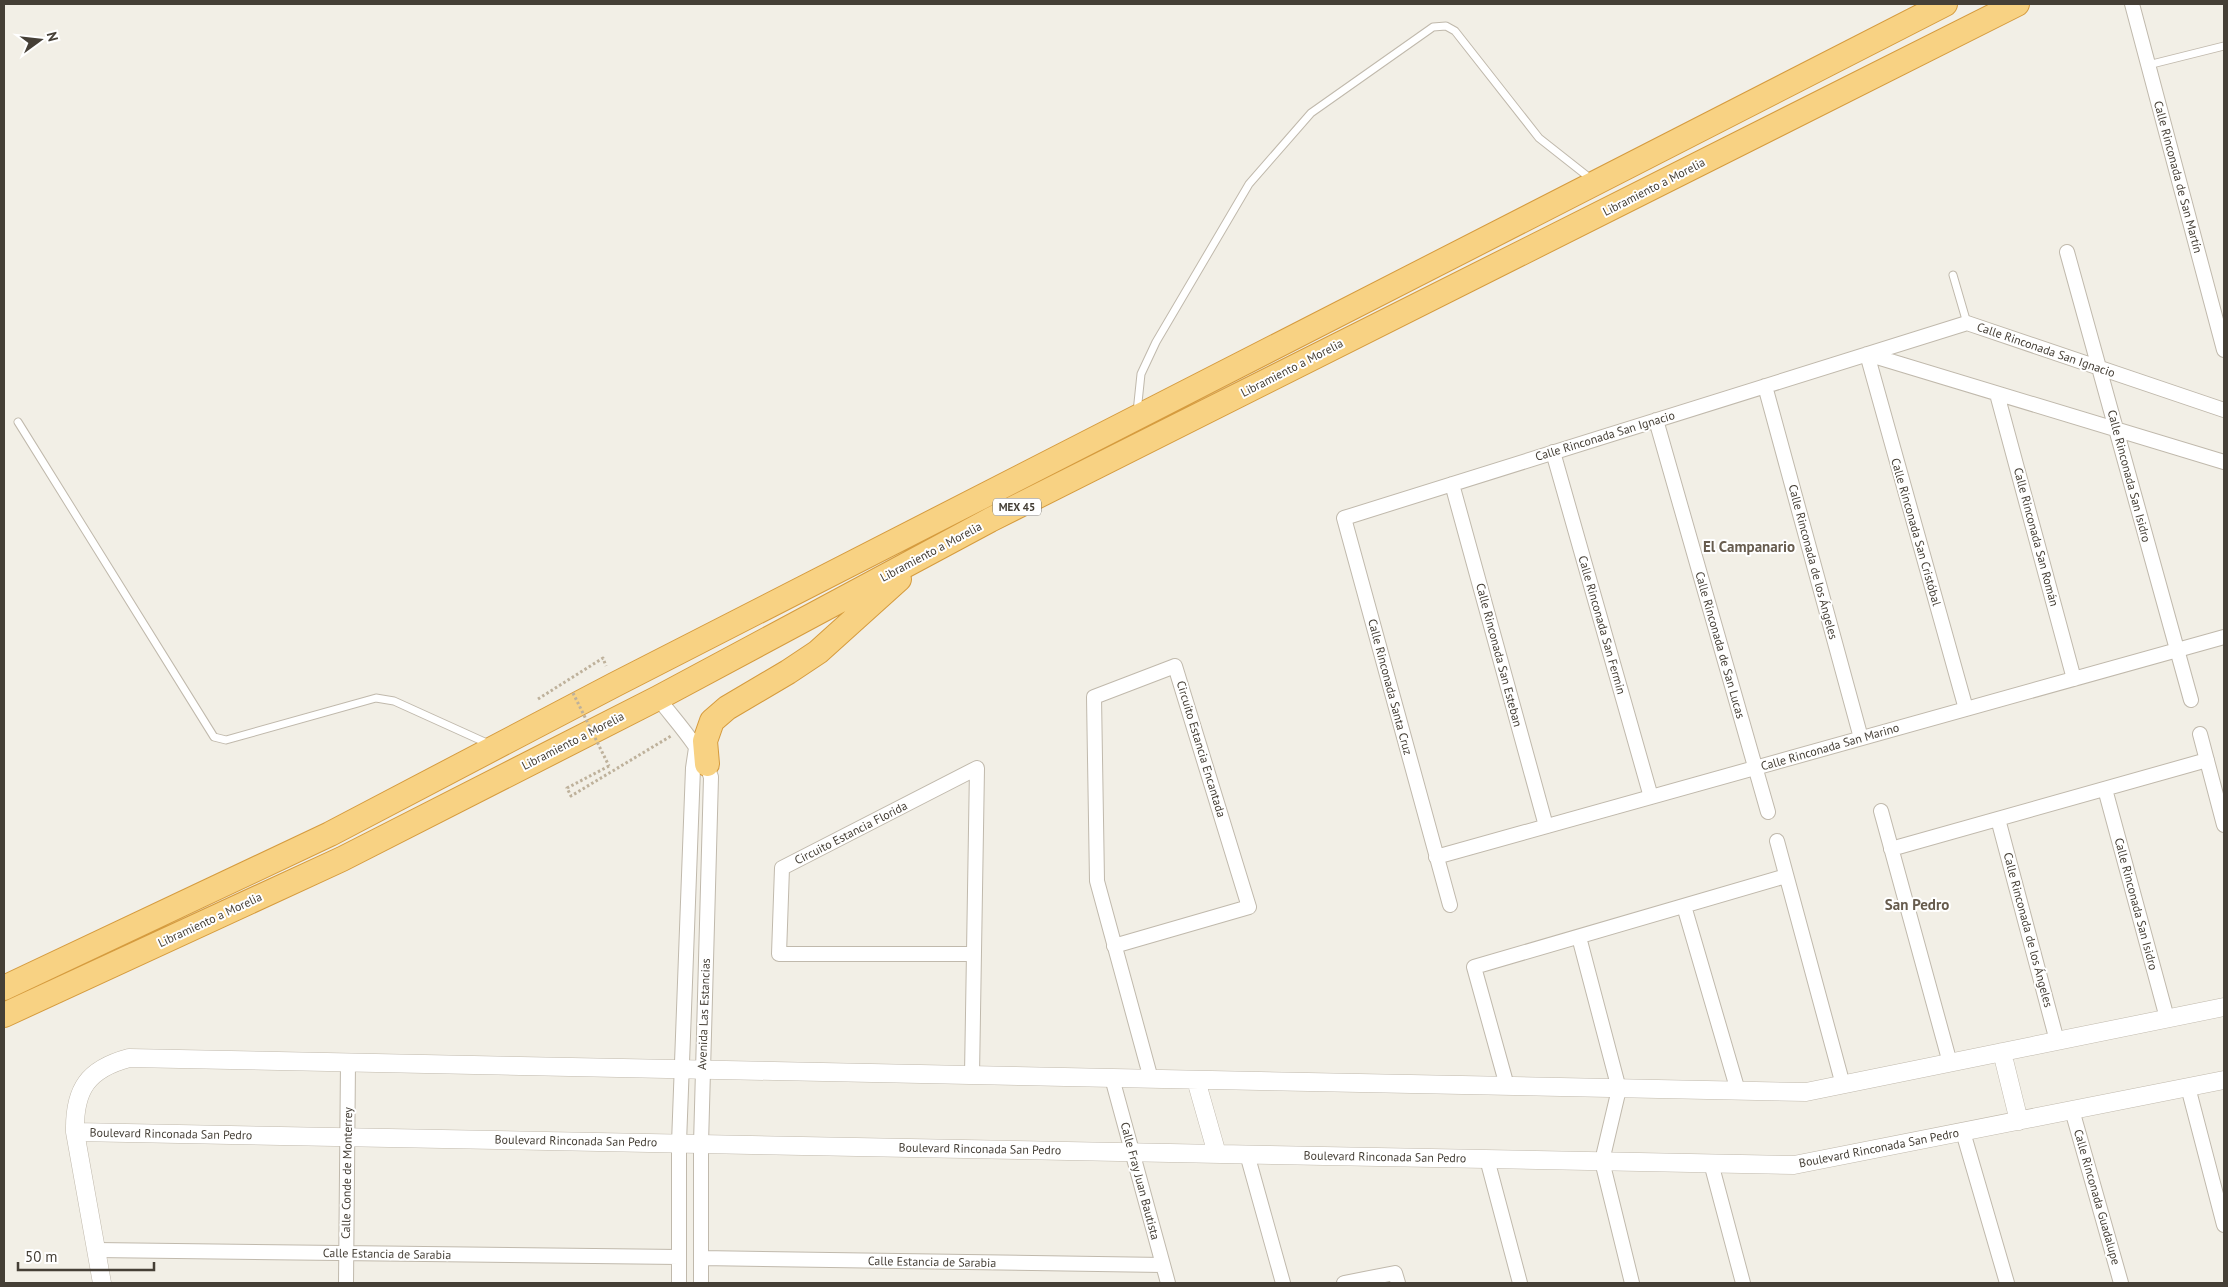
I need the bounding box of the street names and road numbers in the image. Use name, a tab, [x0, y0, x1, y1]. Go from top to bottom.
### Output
street label: Calle Rinconada de San Martín	[2151, 99, 2206, 255]
street label: Libramiento a Morelia	[1600, 154, 1708, 219]
street label: Calle Rinconada San Ignacio	[1975, 319, 2117, 380]
street label: Libramiento a Morelia	[1238, 335, 1346, 400]
street label: Calle Rinconada San Ignacio	[1533, 407, 1676, 464]
street label: Calle Rinconada San Isidro	[2105, 408, 2154, 544]
street label: Calle Rinconada San Cristóbal	[1888, 456, 1945, 608]
street label: Calle Rinconada San Román	[2011, 466, 2062, 608]
street label: Calle Rinconada de los Ángeles	[1786, 483, 1841, 641]
road number: MEX 45	[993, 498, 1041, 516]
street label: Libramiento a Morelia	[877, 518, 984, 585]
street label: Calle Rinconada San Fermin	[1575, 554, 1629, 696]
street label: Calle Rinconada de San Lucas	[1692, 570, 1749, 720]
street label: Calle Rinconada San Esteban	[1473, 581, 1526, 728]
street label: Calle Rinconada Santa Cruz	[1365, 617, 1416, 757]
street label: Circuito Estancia Encantada	[1174, 679, 1229, 819]
street label: Libramiento a Morelia	[519, 708, 627, 773]
street label: Calle Rinconada San Marino	[1759, 720, 1901, 773]
street label: Circuito Estancia Florida	[792, 798, 910, 868]
street label: Calle Rinconada San Isidro	[2112, 836, 2161, 972]
street label: Calle Rinconada de los Ángeles	[2001, 851, 2056, 1009]
street label: Libramiento a Morelia	[155, 889, 264, 950]
street label: Avenida Las Estancias	[694, 958, 713, 1070]
street label: Calle Conde de Monterrey	[338, 1106, 355, 1239]
street label: Calle Fray Juan Bautista	[1118, 1120, 1163, 1241]
street label: Boulevard Rinconada San Pedro	[89, 1125, 253, 1142]
street label: Boulevard Rinconada San Pedro	[1798, 1125, 1960, 1170]
street label: Calle Rinconada Guadalupe	[2071, 1127, 2124, 1266]
street label: Boulevard Rinconada San Pedro	[494, 1132, 658, 1149]
street label: Boulevard Rinconada San Pedro	[898, 1140, 1062, 1157]
street label: Boulevard Rinconada San Pedro	[1303, 1148, 1467, 1165]
street label: Calle Estancia de Sarabia	[323, 1245, 451, 1262]
street label: Calle Estancia de Sarabia	[868, 1253, 996, 1270]

